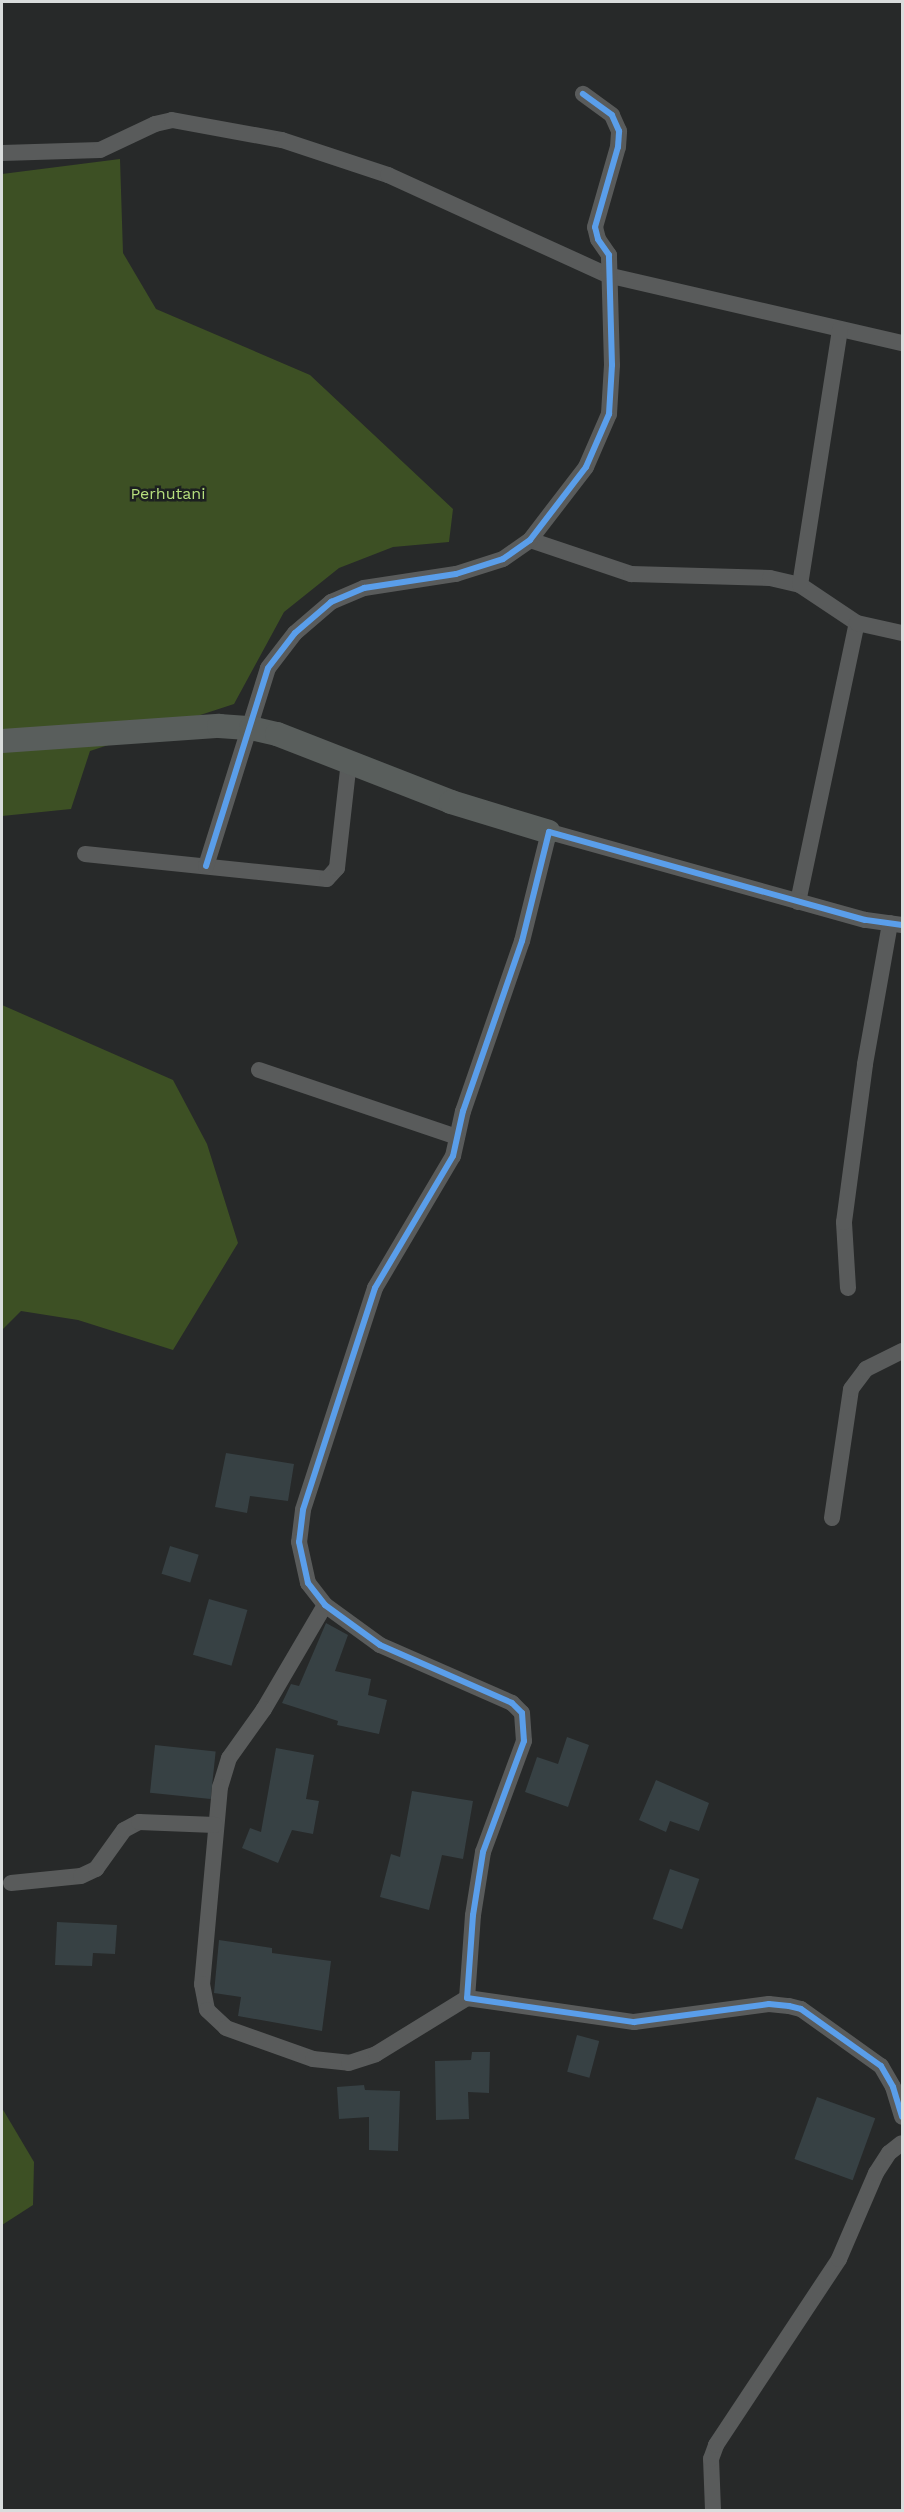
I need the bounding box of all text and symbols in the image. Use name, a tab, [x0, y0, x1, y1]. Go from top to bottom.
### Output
park label: Perhutani	[130, 484, 206, 504]

